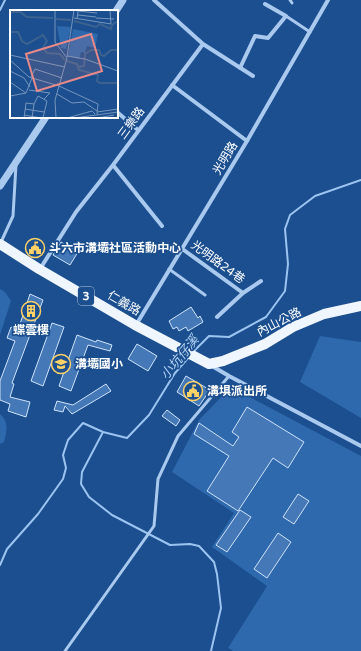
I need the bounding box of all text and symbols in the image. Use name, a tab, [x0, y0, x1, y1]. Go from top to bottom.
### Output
inset map	[10, 10, 118, 118]
street label: 三樂路	[115, 104, 147, 142]
street label: 光明路	[210, 139, 240, 177]
public building icon: 斗六市溝壩社區活動中心	[24, 237, 46, 259]
street label: 光明路24巷	[188, 238, 248, 286]
place label: 斗六市溝壩社區活動中心	[49, 241, 181, 255]
road number: 3	[78, 287, 94, 305]
street label: 仁義路	[105, 288, 143, 318]
building icon: 蝶雲樓	[20, 300, 42, 322]
street label: 內山公路	[254, 305, 304, 339]
place label: 蝶雲樓	[13, 323, 49, 337]
water label: 小坑仔溪	[157, 331, 204, 383]
school or university icon: 溝壩國小	[50, 353, 72, 375]
place label: 溝壩國小	[75, 357, 123, 371]
public building icon: 溝埧派出所	[182, 380, 204, 402]
place label: 溝埧派出所	[207, 384, 267, 398]

